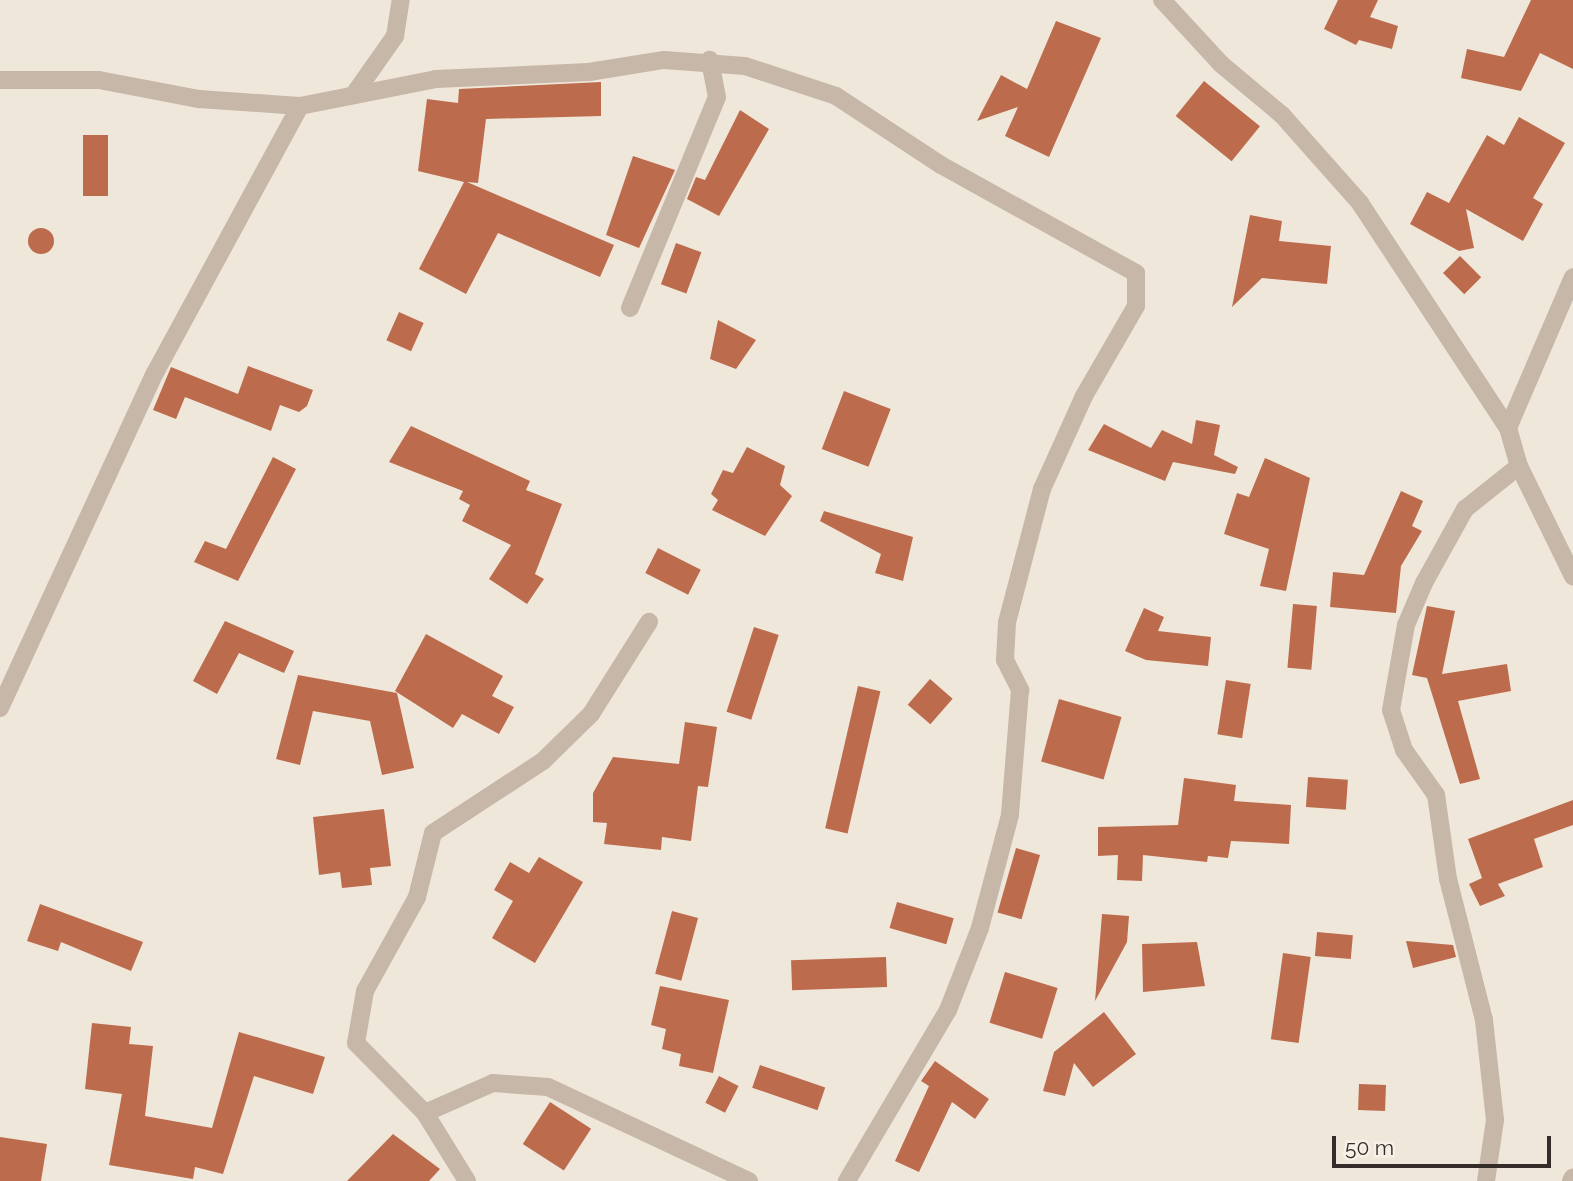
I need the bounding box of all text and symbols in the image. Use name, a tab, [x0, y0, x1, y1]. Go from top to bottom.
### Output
scale bar	[1335, 1122, 1554, 1166]
text: 50 m	[1345, 1135, 1394, 1160]

